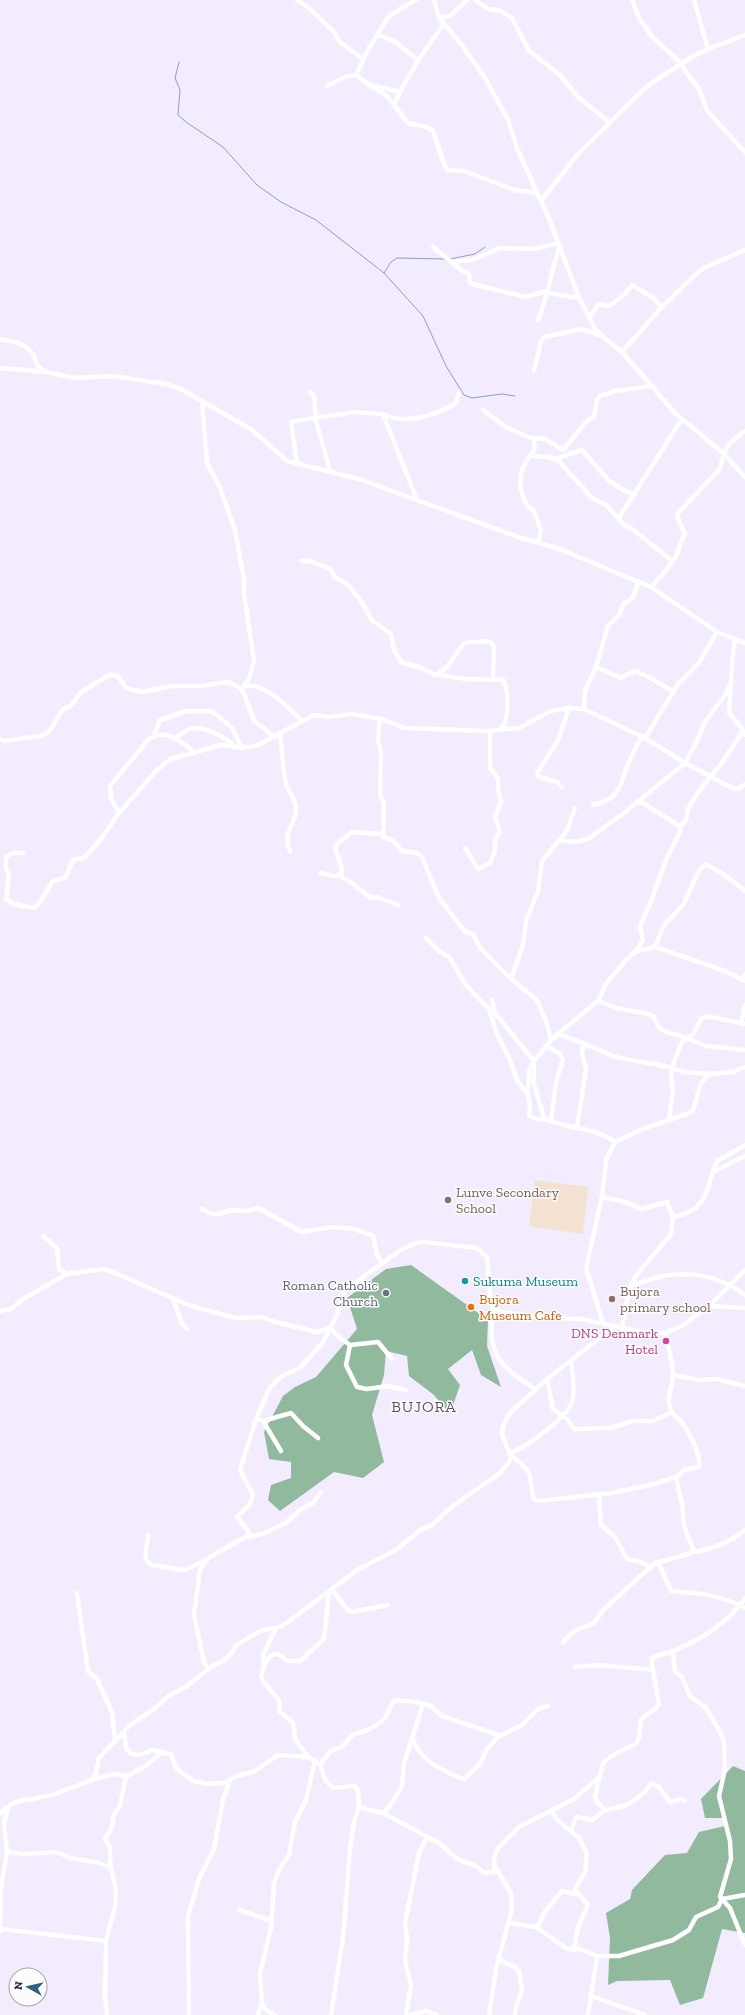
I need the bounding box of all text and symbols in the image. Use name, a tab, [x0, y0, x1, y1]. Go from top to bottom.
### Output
place label: Lunve Secondary School	[456, 1184, 560, 1217]
marker: Lunve Secondary School	[443, 1195, 453, 1205]
place label: Sukuma Museum	[473, 1273, 578, 1290]
marker: Sukuma Museum	[460, 1276, 470, 1286]
place label: Roman Catholic Church	[282, 1277, 378, 1310]
place label: Bujora primary school	[620, 1283, 711, 1316]
marker: Roman Catholic Church	[381, 1288, 391, 1298]
place label: Bujora Museum Cafe	[479, 1291, 562, 1324]
marker: Bujora primary school	[607, 1294, 617, 1304]
marker: Bujora Museum Cafe	[466, 1302, 476, 1312]
place label: DNS Denmark Hotel	[571, 1325, 659, 1358]
marker: DNS Denmark Hotel	[661, 1336, 671, 1346]
district label: BUJORA	[391, 1397, 457, 1416]
north arrow	[8, 1967, 48, 2007]
text: N	[12, 1980, 26, 1991]

